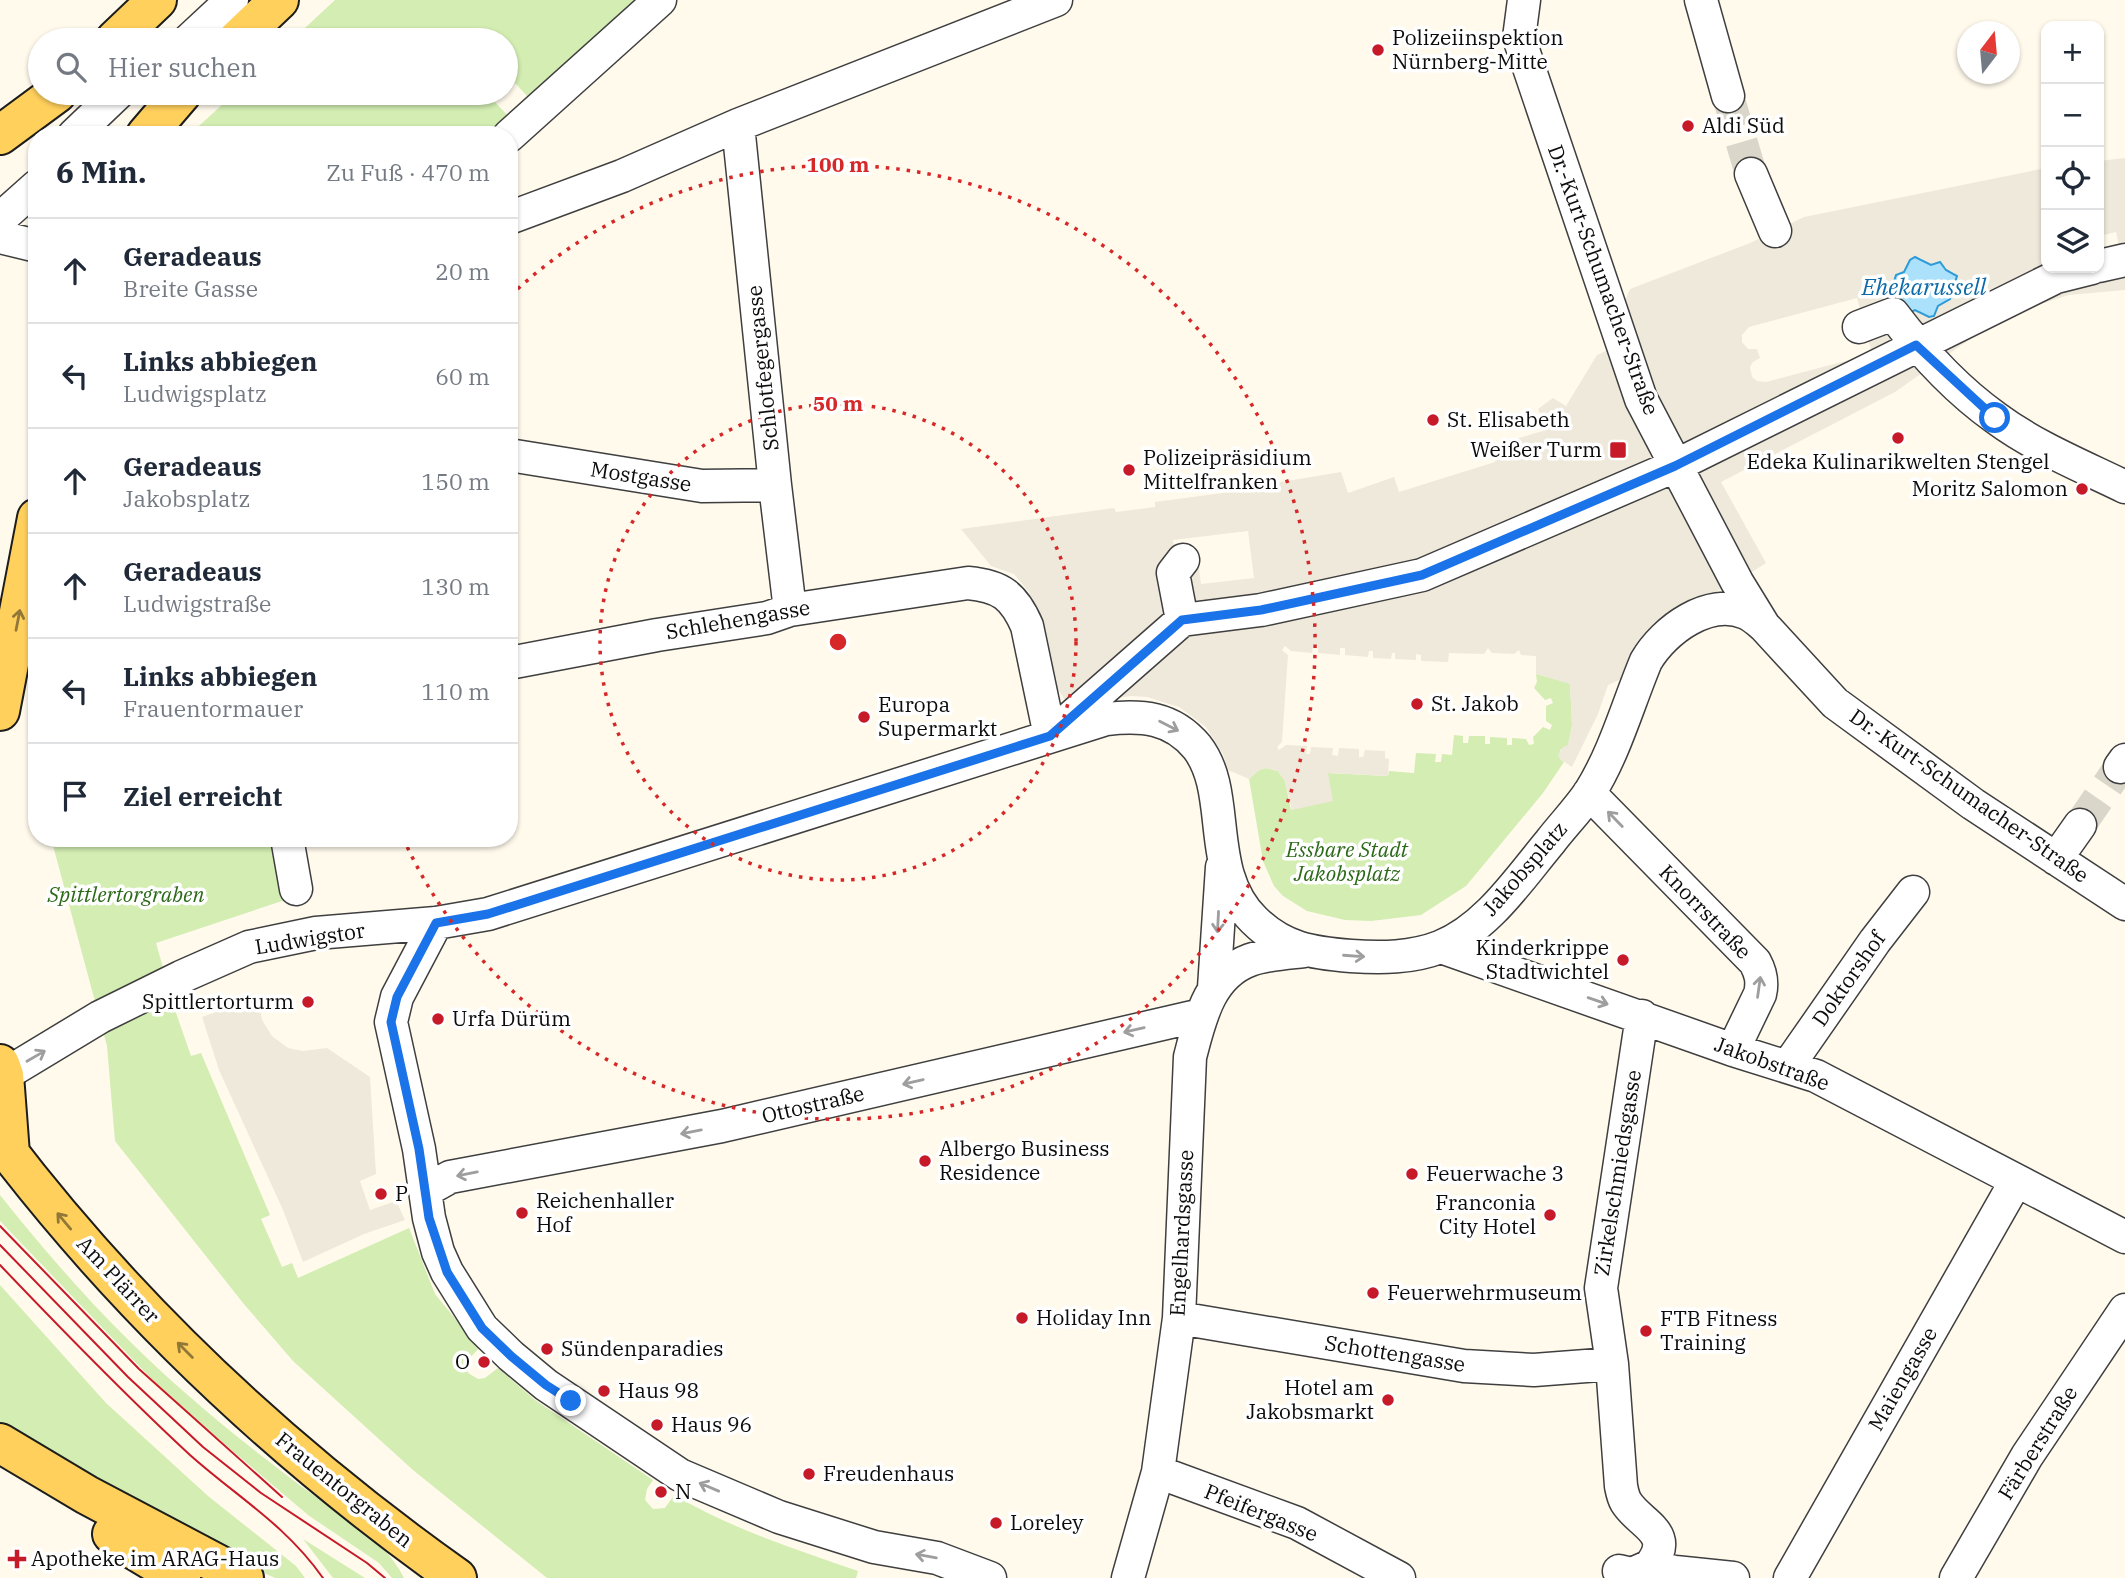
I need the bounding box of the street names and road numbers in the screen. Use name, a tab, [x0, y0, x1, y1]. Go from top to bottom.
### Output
street label: Dr.-Kurt-Schumacher-Straße	[1542, 141, 1666, 419]
street label: Schlotfegergasse	[739, 284, 785, 452]
street label: Mostgasse	[589, 454, 694, 498]
street label: Schlehengasse	[663, 593, 812, 645]
street label: Dr.-Kurt-Schumacher-Straße	[1845, 702, 2095, 889]
street label: Jakobsplatz	[1476, 815, 1573, 921]
street label: Knorrstraße	[1653, 858, 1758, 965]
street label: Ludwigstor	[253, 915, 368, 961]
street label: Doktorshof	[1805, 924, 1892, 1031]
street label: Jakobstraße	[1711, 1029, 1834, 1097]
street label: Zirkelschmiedsgasse	[1587, 1068, 1647, 1278]
street label: Ottostraße	[759, 1079, 867, 1129]
street label: Engelhardsgasse	[1163, 1149, 1199, 1317]
street label: Am Plärrer	[71, 1230, 167, 1329]
street label: Maiengasse	[1861, 1321, 1943, 1436]
street label: Schottengasse	[1323, 1328, 1467, 1378]
street label: Färberstraße	[1991, 1380, 2083, 1505]
street label: Frauentorgraben	[270, 1425, 419, 1553]
street label: Pfeifergasse	[1200, 1477, 1322, 1548]

